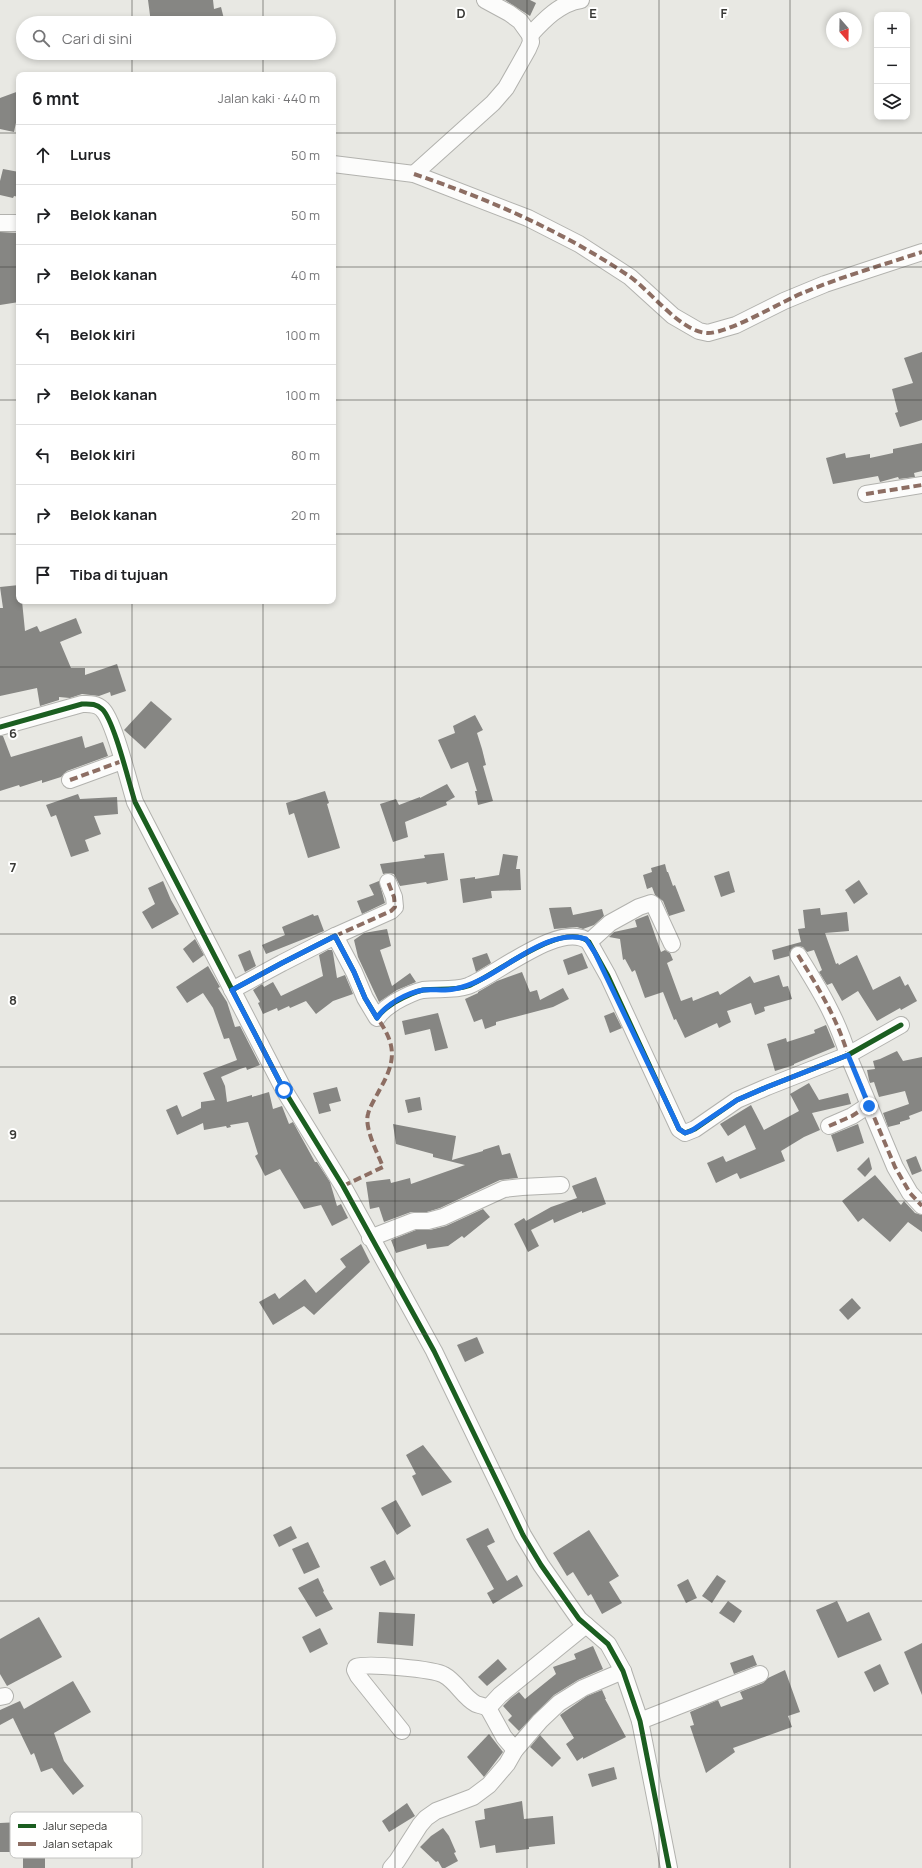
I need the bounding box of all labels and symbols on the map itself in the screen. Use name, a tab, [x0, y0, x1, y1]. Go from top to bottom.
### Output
text: D	[456, 4, 466, 22]
text: E	[589, 4, 597, 22]
text: F	[721, 4, 728, 22]
north arrow	[826, 12, 862, 48]
text: 6	[9, 724, 17, 742]
text: 7	[10, 858, 17, 876]
text: 8	[9, 991, 17, 1009]
route start	[275, 1081, 293, 1099]
route end	[860, 1097, 878, 1115]
text: 9	[9, 1125, 17, 1143]
legend	[10, 1812, 142, 1858]
text: Jalur sepeda	[43, 1818, 107, 1833]
text: Jalan setapak	[43, 1836, 113, 1851]

